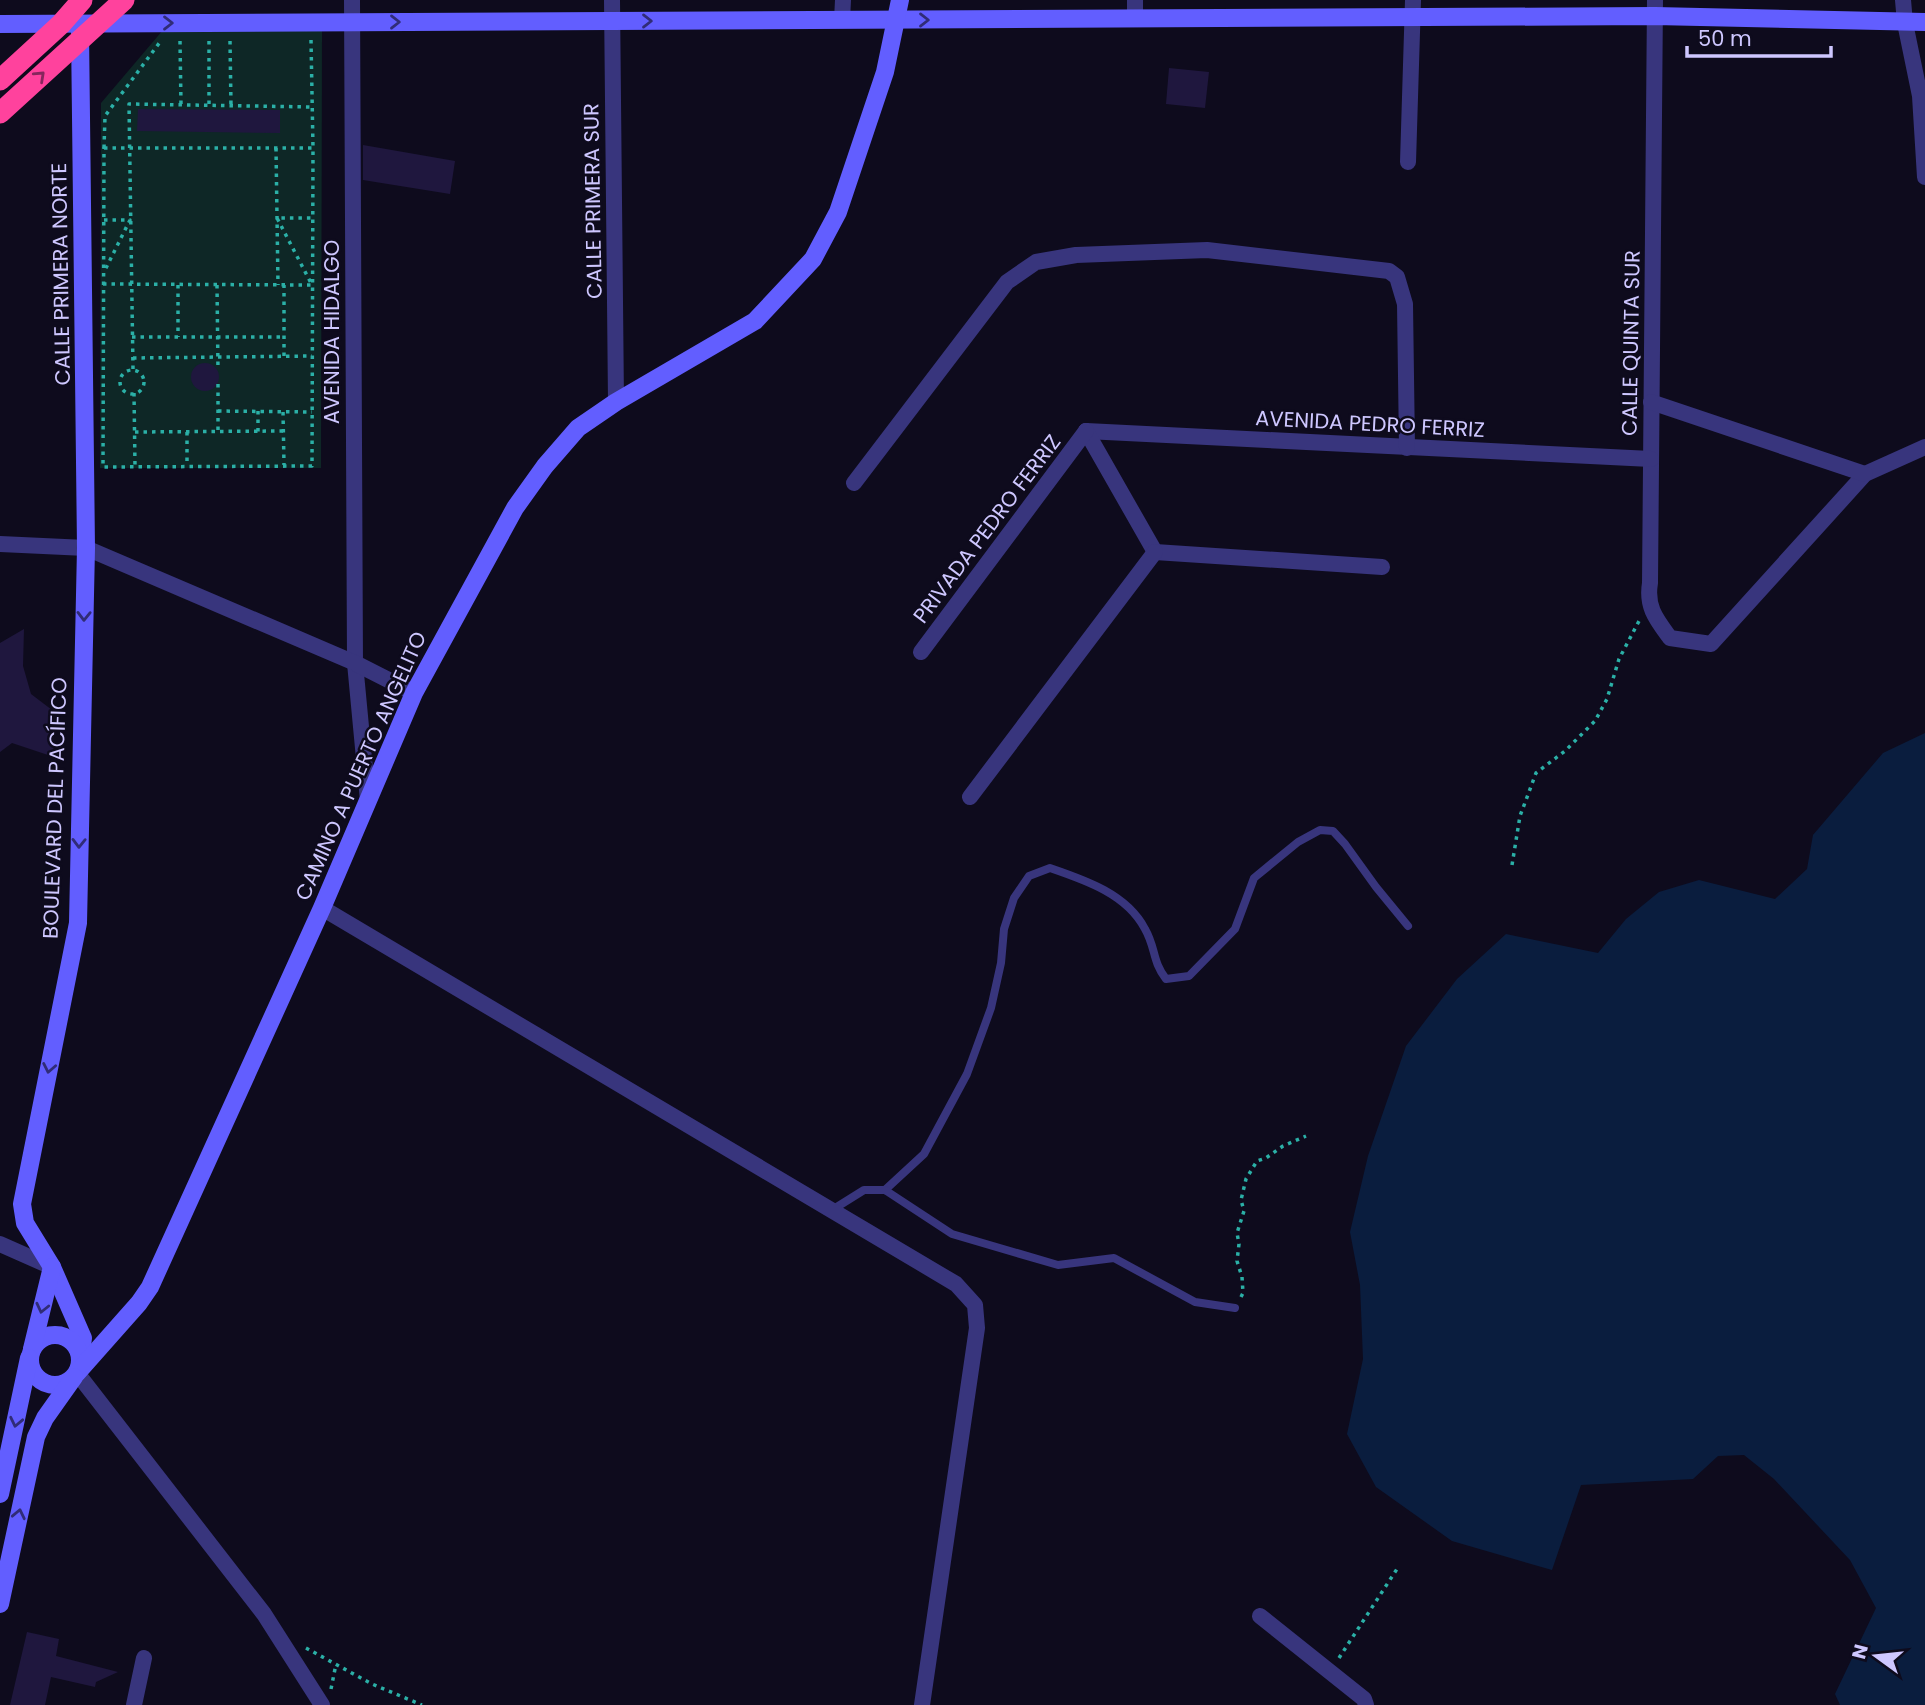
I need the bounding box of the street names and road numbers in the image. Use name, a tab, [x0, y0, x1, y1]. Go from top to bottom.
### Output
street label: CALLE PRIMERA SUR	[576, 103, 609, 299]
street label: CALLE PRIMERA NORTE	[44, 162, 77, 386]
street label: AVENIDA HIDALGO	[317, 240, 346, 424]
street label: CALLE QUINTA SUR	[1614, 250, 1647, 436]
street label: AVENIDA PEDRO FERRIZ	[1255, 403, 1486, 444]
street label: PRIVADA PEDRO FERRIZ	[906, 428, 1067, 629]
street label: CAMINO A PUERTO ANGELITO	[288, 627, 433, 905]
street label: BOULEVARD DEL PACÍFICO	[35, 677, 74, 939]

